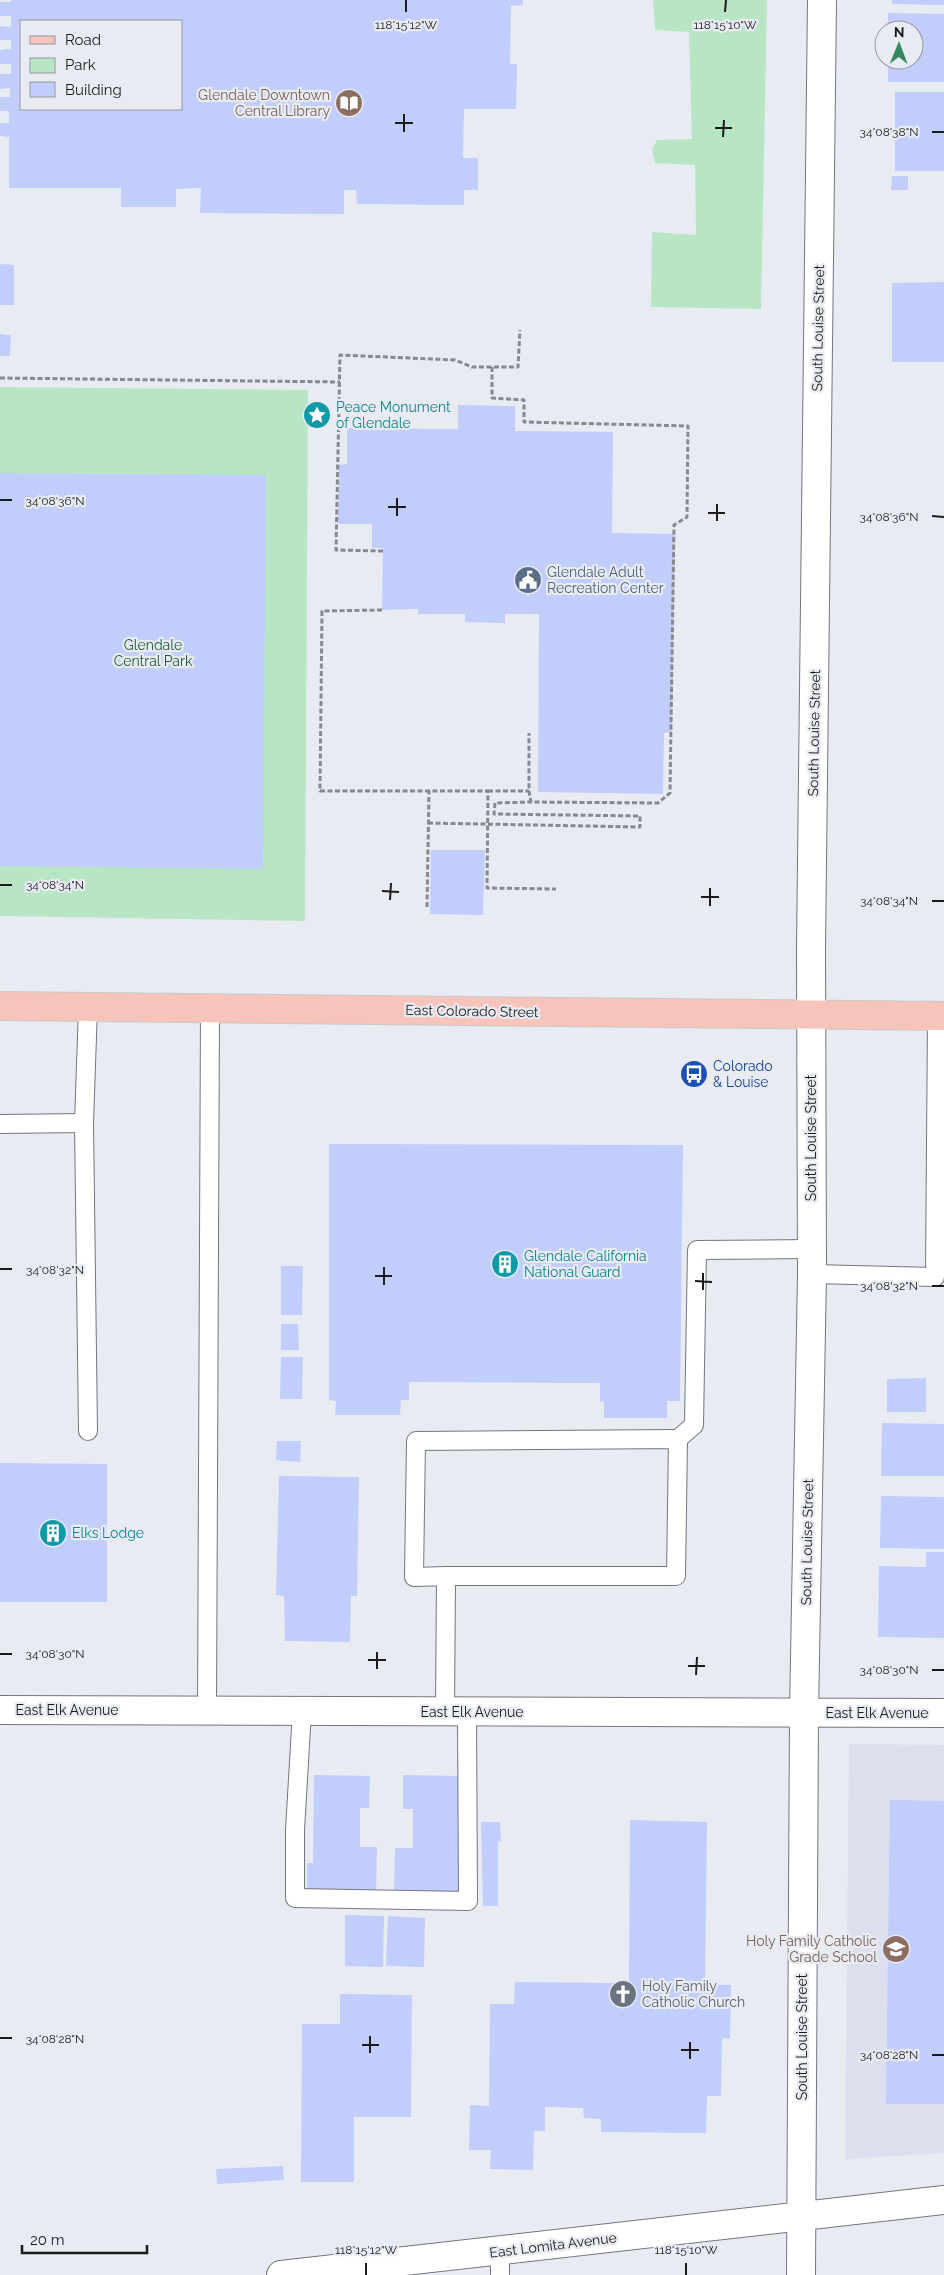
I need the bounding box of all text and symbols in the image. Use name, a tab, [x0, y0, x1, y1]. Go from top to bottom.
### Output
text: 118°15'12"W	[375, 18, 437, 32]
text: 118°15'10"W	[693, 18, 757, 32]
legend	[20, 20, 182, 110]
north arrow	[874, 20, 924, 70]
text: N	[894, 24, 905, 40]
text: Road	[65, 31, 101, 49]
text: Park	[65, 56, 96, 74]
text: Building	[65, 81, 122, 99]
place label: Glendale Downtown Central Library	[198, 87, 330, 119]
library icon: Glendale Downtown Central Library	[334, 88, 364, 118]
text: 34°08'38"N	[860, 125, 918, 139]
street label: South Louise Street	[809, 264, 827, 391]
place label: Peace Monument of Glendale	[336, 399, 451, 431]
place icon: Peace Monument of Glendale	[302, 400, 332, 430]
text: 34°08'36"N	[26, 494, 84, 508]
text: 34°08'36"N	[860, 510, 918, 524]
place label: Glendale Adult Recreation Center	[547, 564, 664, 596]
public building icon: Glendale Adult Recreation Center	[513, 565, 543, 595]
park label: Glendale Central Park	[114, 637, 193, 669]
street label: South Louise Street	[805, 669, 823, 796]
text: 34°08'34"N	[26, 878, 84, 892]
text: 34°08'34"N	[860, 894, 918, 908]
street label: East Colorado Street	[405, 1002, 539, 1020]
place label: Colorado & Louise	[713, 1058, 773, 1090]
bus stop icon: Colorado & Louise	[679, 1059, 709, 1089]
street label: South Louise Street	[803, 1074, 819, 1201]
place label: Glendale California National Guard	[524, 1248, 647, 1280]
building icon: Glendale California National Guard	[490, 1249, 520, 1279]
text: 34°08'32"N	[26, 1263, 84, 1277]
text: 34°08'32"N	[860, 1279, 918, 1293]
street label: South Louise Street	[798, 1478, 816, 1605]
building icon: Elks Lodge	[38, 1518, 68, 1548]
place label: Elks Lodge	[72, 1525, 144, 1541]
text: 34°08'30"N	[25, 1647, 85, 1661]
text: 34°08'30"N	[859, 1663, 919, 1677]
street label: East Elk Avenue	[15, 1702, 119, 1718]
street label: East Elk Avenue	[420, 1704, 524, 1720]
street label: East Elk Avenue	[825, 1705, 929, 1721]
place label: Holy Family Catholic Grade School	[746, 1933, 877, 1965]
school or university icon: Holy Family Catholic Grade School	[881, 1934, 911, 1964]
street label: South Louise Street	[794, 1973, 810, 2100]
place label: Holy Family Catholic Church	[642, 1978, 745, 2010]
church icon: Holy Family Catholic Church	[608, 1979, 638, 2009]
text: 34°08'28"N	[26, 2032, 84, 2046]
text: 34°08'28"N	[860, 2048, 918, 2062]
scale bar	[22, 2222, 148, 2254]
street label: East Lomita Avenue	[489, 2229, 617, 2261]
text: 20 m	[30, 2231, 65, 2249]
text: 118°15'12"W	[335, 2243, 397, 2257]
text: 118°15'10"W	[654, 2243, 718, 2257]

